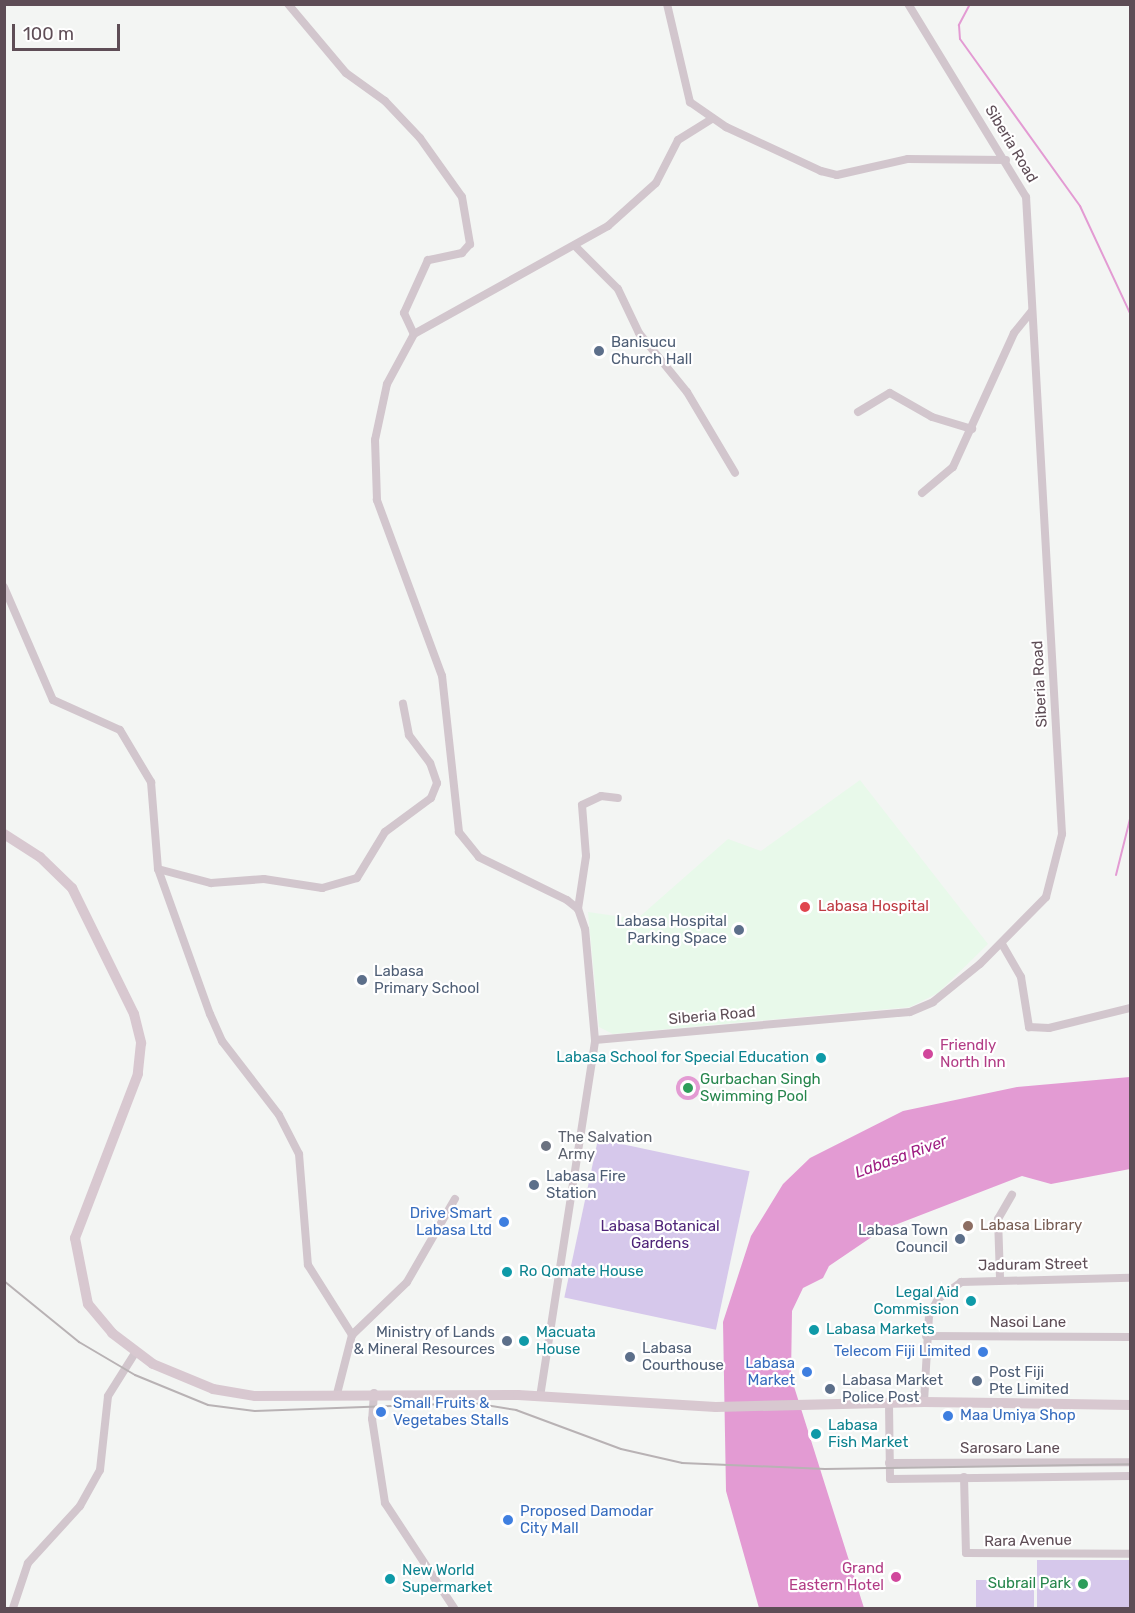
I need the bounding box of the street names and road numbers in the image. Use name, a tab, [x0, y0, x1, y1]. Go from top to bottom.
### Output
street label: Siberia Road	[981, 102, 1041, 186]
street label: Siberia Road	[1029, 640, 1051, 728]
street label: Siberia Road	[668, 1003, 756, 1029]
street label: Jaduram Street	[978, 1255, 1088, 1275]
street label: Nasoi Lane	[990, 1314, 1066, 1332]
street label: Sarosaro Lane	[960, 1440, 1060, 1458]
street label: Rara Avenue	[984, 1531, 1072, 1551]

